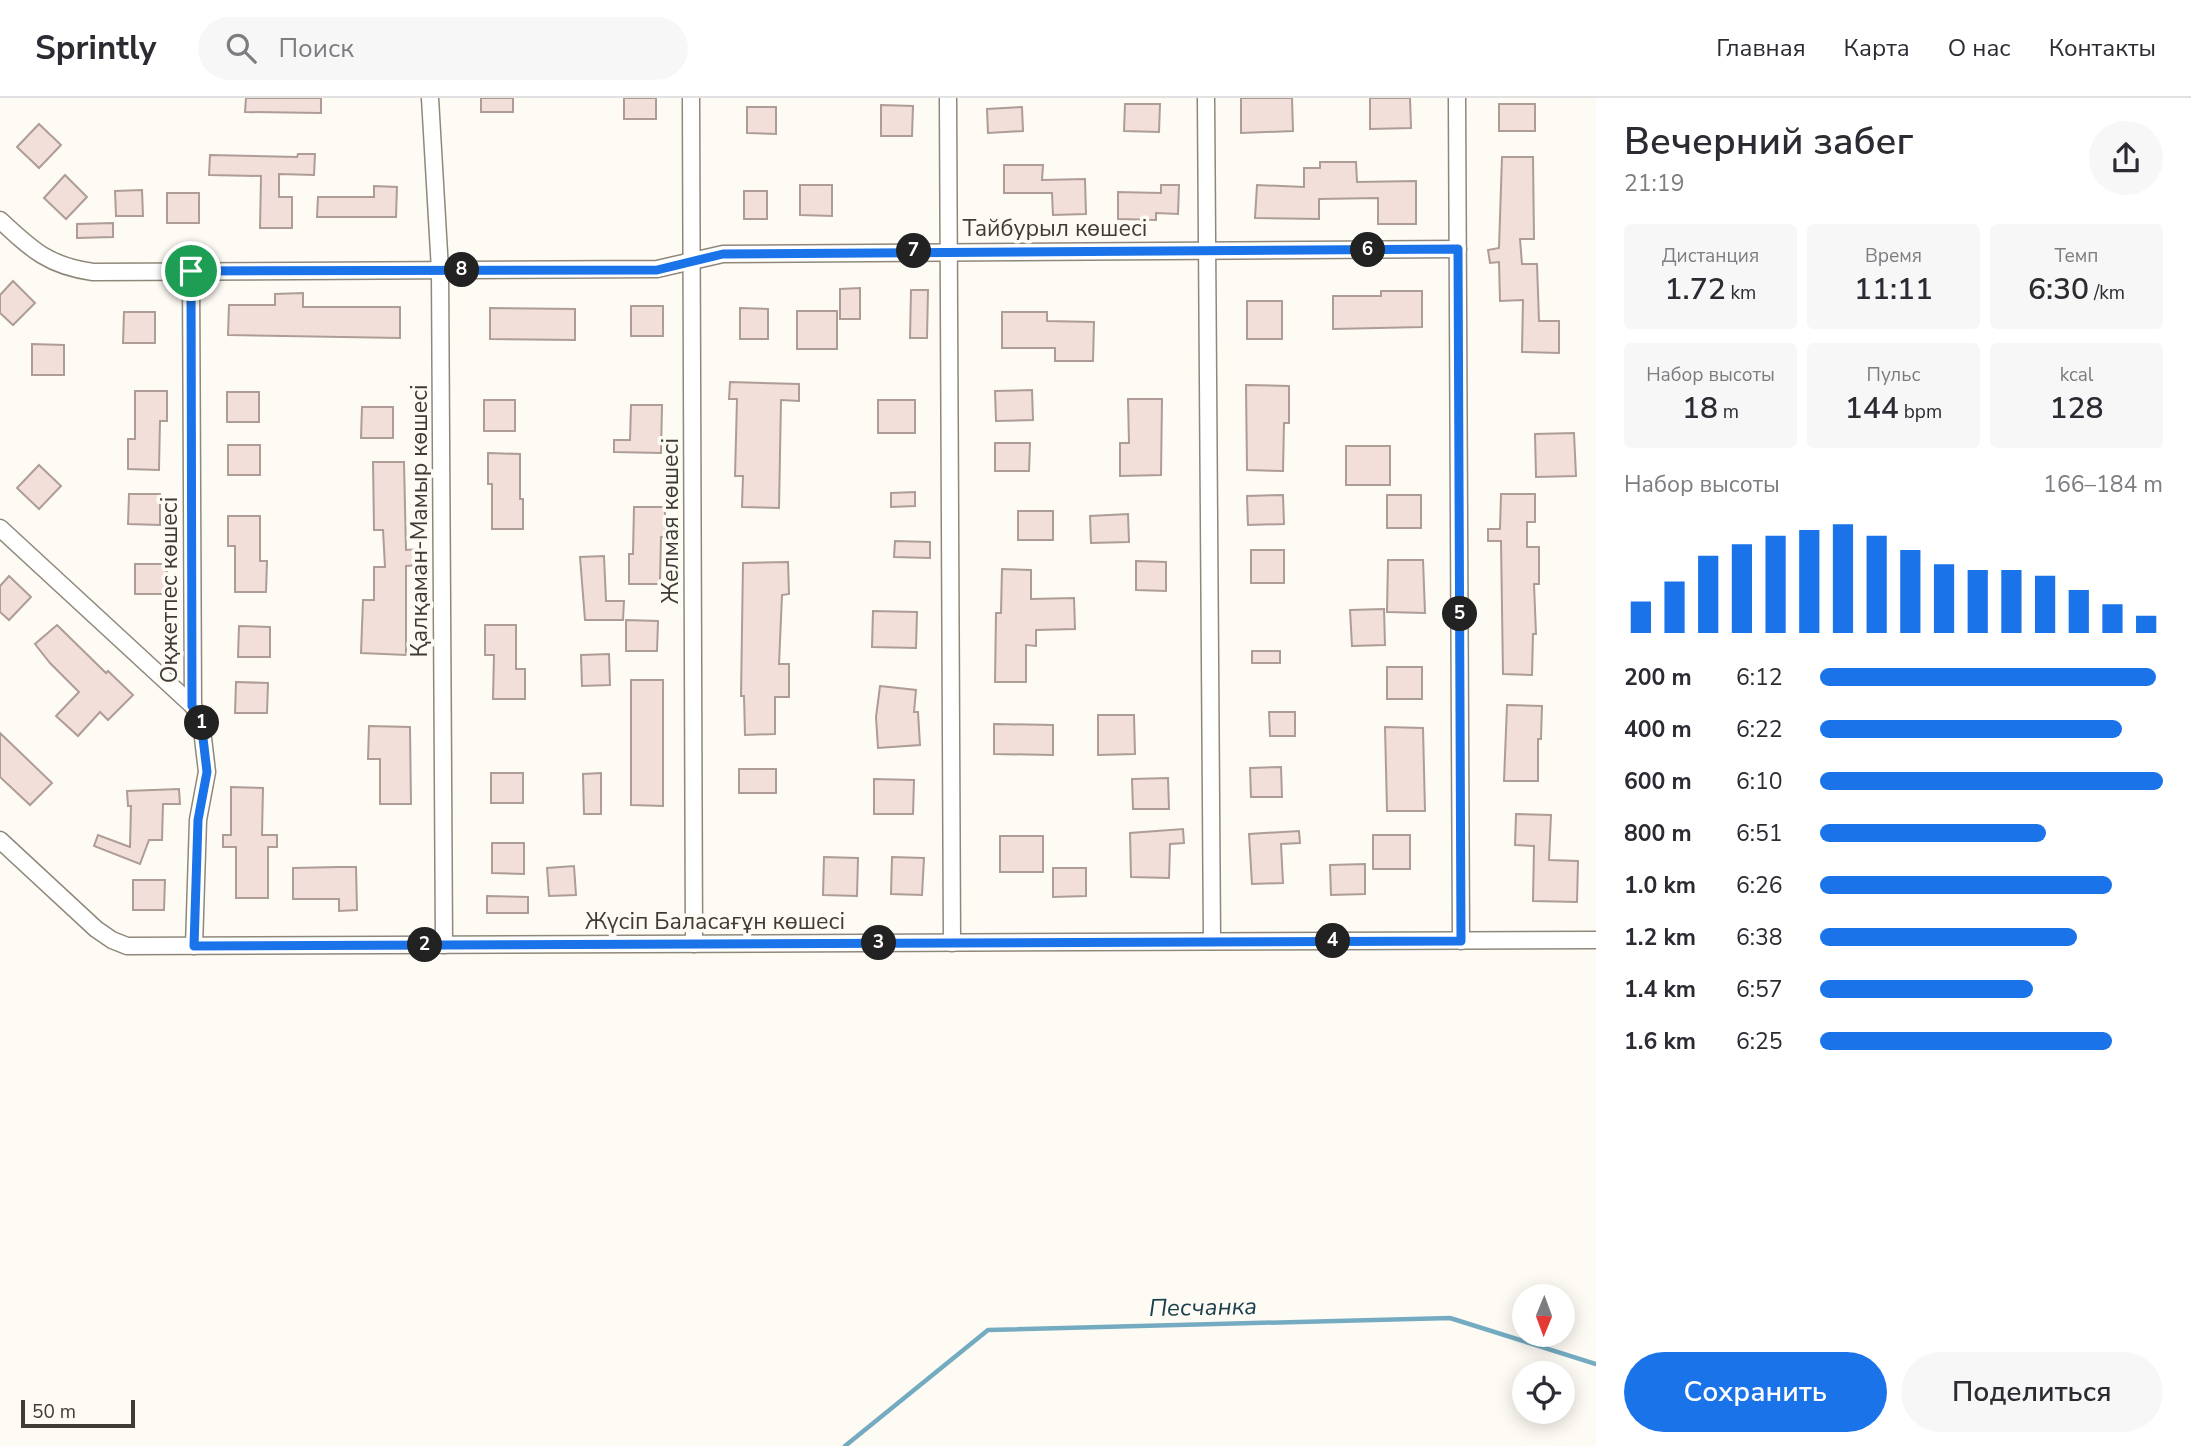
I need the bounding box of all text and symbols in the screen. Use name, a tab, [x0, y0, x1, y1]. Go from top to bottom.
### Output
search box	[198, 17, 688, 80]
text: Sprintly	[35, 26, 156, 71]
icon: search	[222, 29, 260, 67]
text: Поиск	[278, 31, 354, 66]
text: Главная	[1716, 32, 1806, 64]
text: Карта	[1844, 32, 1910, 64]
text: О нас	[1948, 32, 2011, 64]
text: Контакты	[2049, 32, 2156, 64]
text: Вечерний забег	[1624, 116, 1913, 167]
button: share	[2089, 121, 2163, 195]
text: 21:19	[1624, 168, 1684, 199]
street label: Тайбурыл көшесі	[963, 213, 1147, 244]
pin: 6	[1350, 232, 1386, 268]
pin: 7	[897, 234, 932, 268]
text: 6	[1362, 236, 1373, 262]
text: 7	[908, 237, 919, 263]
pin	[161, 241, 221, 301]
text: Дистанция	[1662, 243, 1759, 269]
text: Время	[1865, 243, 1922, 269]
text: Темп	[2055, 243, 2098, 269]
icon: arrive	[172, 252, 210, 290]
pin: 8	[444, 252, 480, 288]
text: 8	[456, 256, 467, 282]
text: 1.72	[1665, 269, 1726, 310]
text: 11:11	[1854, 269, 1933, 310]
text: 6:30	[2028, 269, 2089, 310]
text: km	[1726, 280, 1756, 306]
text: /km	[2089, 280, 2125, 306]
text: Набор высоты	[1646, 362, 1775, 388]
text: Пульс	[1867, 362, 1920, 388]
text: kcal	[2060, 362, 2093, 388]
street label: Қалқаман-Мамыр көшесі	[404, 384, 435, 658]
text: 18	[1682, 388, 1718, 429]
text: 144	[1845, 388, 1899, 429]
text: 128	[2050, 388, 2104, 429]
text: m	[1718, 399, 1739, 425]
text: bpm	[1899, 399, 1942, 425]
street label: Желмая көшесі	[655, 438, 686, 604]
text: Набор высоты	[1624, 469, 1780, 500]
text: 166–184 m	[2043, 469, 2163, 500]
street label: Оқжетпес көшесі	[154, 497, 185, 683]
pin: 5	[1442, 596, 1478, 632]
text: 5	[1454, 600, 1465, 626]
text: 200 m	[1624, 662, 1692, 693]
text: 6:12	[1736, 662, 1783, 693]
pin: 1	[184, 706, 220, 740]
text: 1	[196, 709, 207, 735]
text: 400 m	[1624, 714, 1692, 745]
text: 6:22	[1736, 714, 1783, 745]
text: 600 m	[1624, 766, 1692, 797]
text: 6:10	[1736, 766, 1783, 797]
text: 800 m	[1624, 818, 1692, 849]
text: 6:51	[1736, 818, 1783, 849]
text: 1.0 km	[1624, 870, 1696, 901]
text: 6:26	[1736, 870, 1783, 901]
street label: Жүсіп Баласағұн көшесі	[585, 906, 845, 937]
text: 1.2 km	[1624, 922, 1696, 953]
text: 6:38	[1736, 922, 1783, 953]
pin: 4	[1316, 924, 1350, 958]
pin: 3	[862, 926, 896, 960]
text: 4	[1327, 927, 1338, 953]
pin: 2	[408, 928, 442, 962]
text: 3	[873, 929, 884, 955]
text: 2	[419, 931, 430, 957]
text: 1.4 km	[1624, 974, 1696, 1005]
text: 6:57	[1736, 974, 1783, 1005]
text: 1.6 km	[1624, 1026, 1696, 1057]
text: 6:25	[1736, 1026, 1783, 1057]
north arrow	[1512, 1284, 1575, 1348]
map controls	[1512, 1284, 1575, 1424]
water label: Песчанка	[1149, 1290, 1257, 1324]
button: Сохранить	[1624, 1352, 1887, 1432]
button: Поделиться	[1901, 1352, 2163, 1432]
button: locate	[1512, 1361, 1575, 1424]
scale bar	[21, 1397, 135, 1429]
text: 50 m	[32, 1399, 76, 1425]

